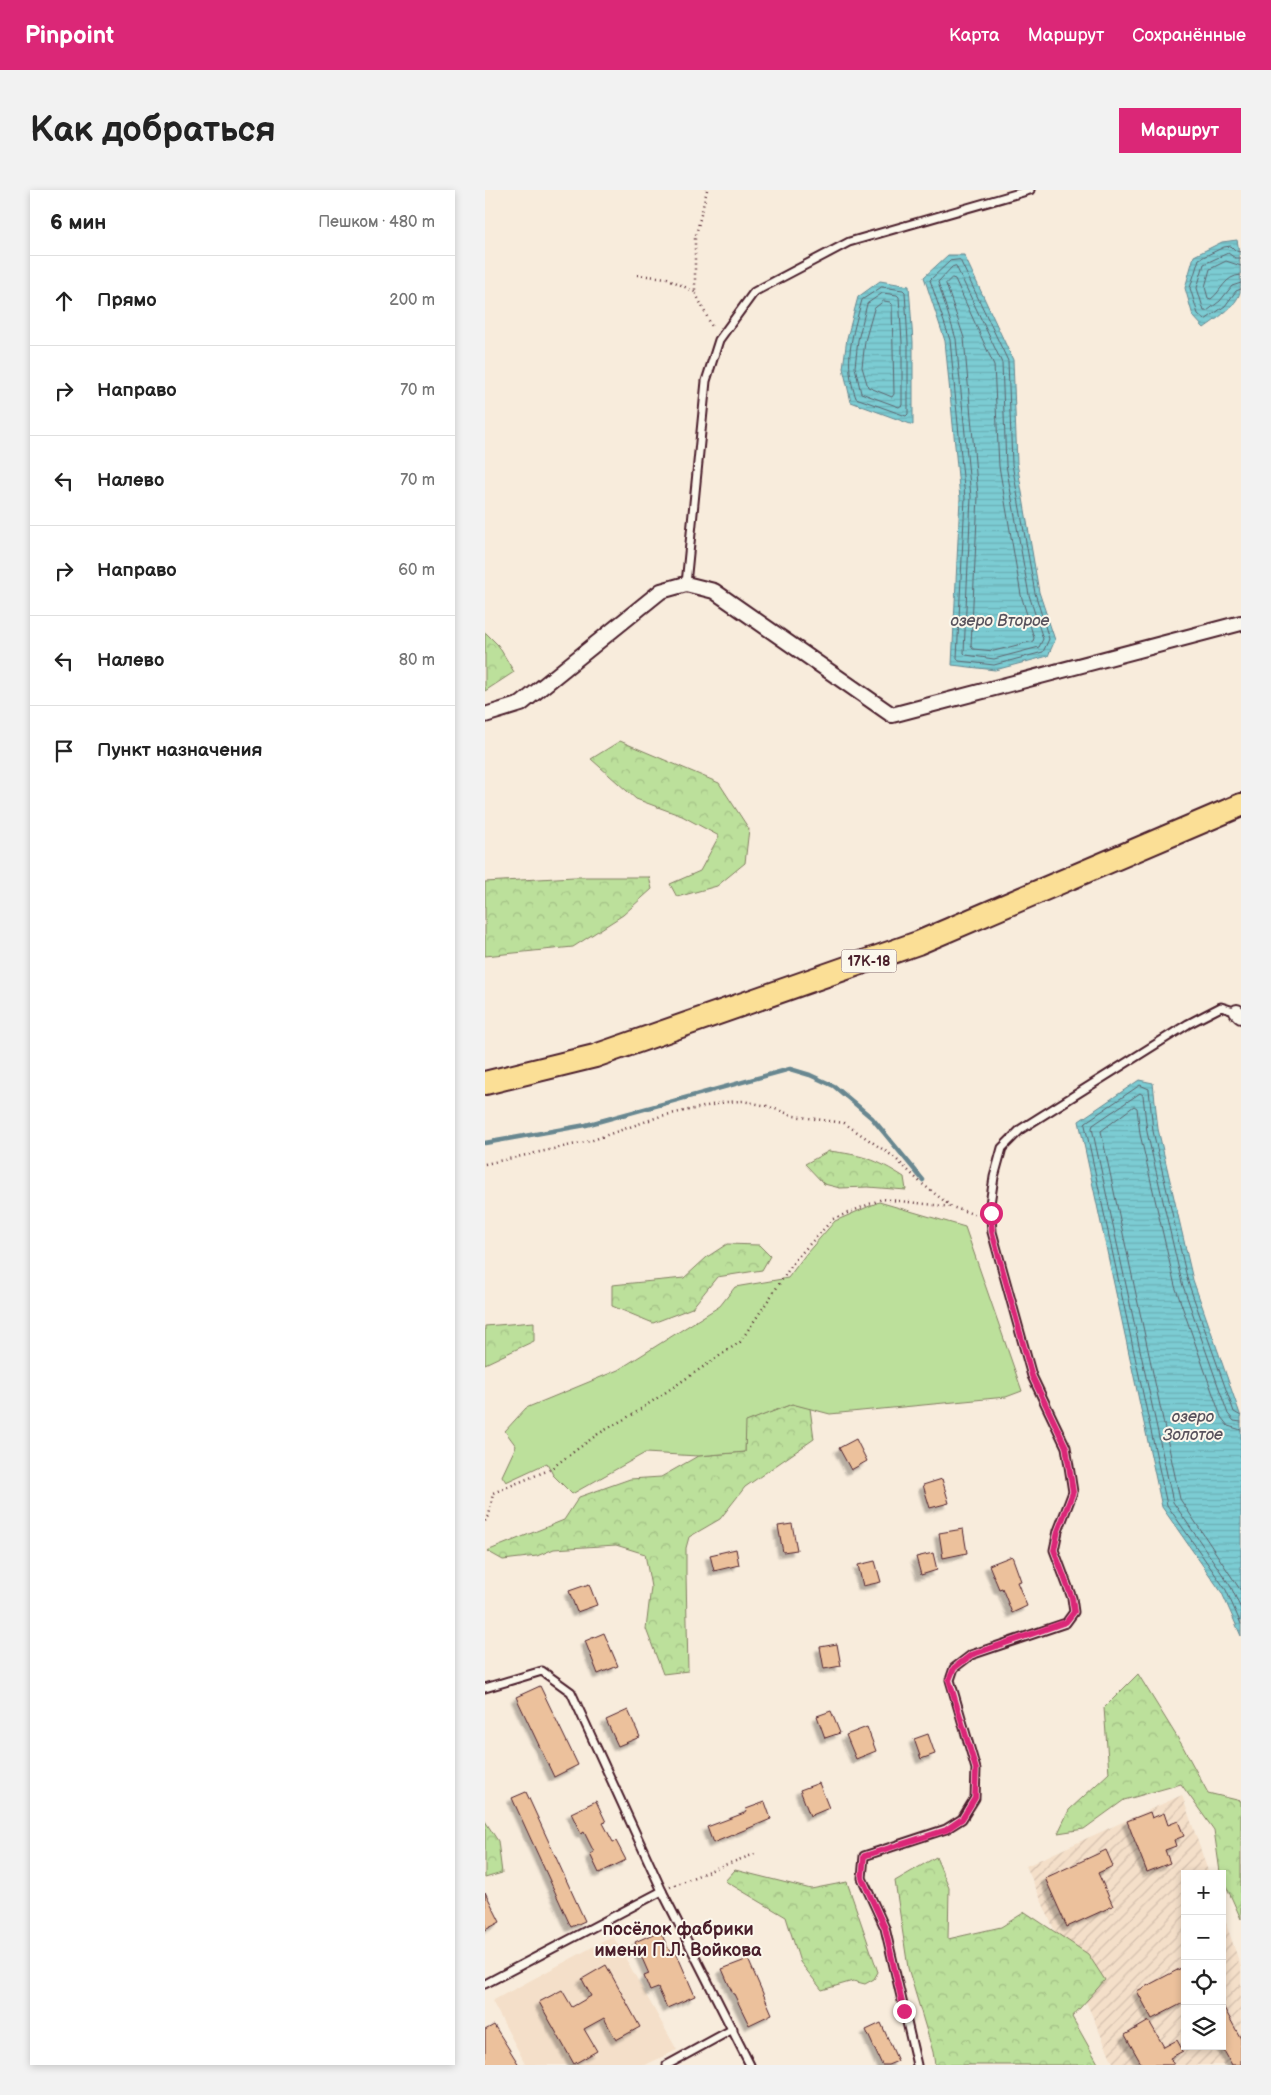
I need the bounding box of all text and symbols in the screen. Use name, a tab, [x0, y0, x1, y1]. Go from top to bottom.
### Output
text: Pinpoint	[25, 21, 114, 50]
text: Карта	[949, 25, 1000, 46]
text: Маршрут	[1028, 25, 1104, 46]
text: Сохранённые	[1132, 25, 1246, 46]
button: Маршрут	[1119, 108, 1241, 153]
text: Как добраться	[30, 109, 276, 152]
text: 6 мин	[50, 210, 106, 235]
text: Пешком · 480 m	[318, 213, 435, 232]
icon: ahead	[50, 287, 78, 315]
text: Прямо	[97, 289, 157, 312]
text: 200 m	[389, 291, 435, 310]
icon: right	[50, 377, 78, 405]
text: Направо	[97, 379, 177, 402]
text: 70 m	[400, 381, 435, 400]
icon: left	[50, 467, 78, 495]
text: Налево	[97, 469, 164, 492]
text: 70 m	[400, 471, 435, 490]
icon: right	[50, 557, 78, 585]
text: Направо	[97, 559, 177, 582]
text: 60 m	[398, 561, 435, 580]
water label: озеро Второе	[951, 612, 1050, 631]
icon: left	[50, 647, 78, 675]
text: Налево	[97, 649, 164, 672]
text: 80 m	[399, 651, 435, 670]
icon: arrive	[50, 737, 78, 765]
text: Пункт назначения	[97, 739, 262, 762]
road number: 17К-18	[841, 949, 897, 972]
route start	[980, 1202, 1003, 1225]
water label: озеро Золотое	[1163, 1408, 1223, 1445]
map controls	[1181, 1870, 1226, 2050]
button: +	[1181, 1870, 1226, 1915]
button: −	[1181, 1915, 1226, 1960]
district label: посёлок фабрики имени П.Л. Войкова	[594, 1919, 762, 1961]
button: locate	[1181, 1960, 1226, 2005]
route end	[893, 2000, 916, 2023]
button: layers	[1181, 2005, 1226, 2050]

